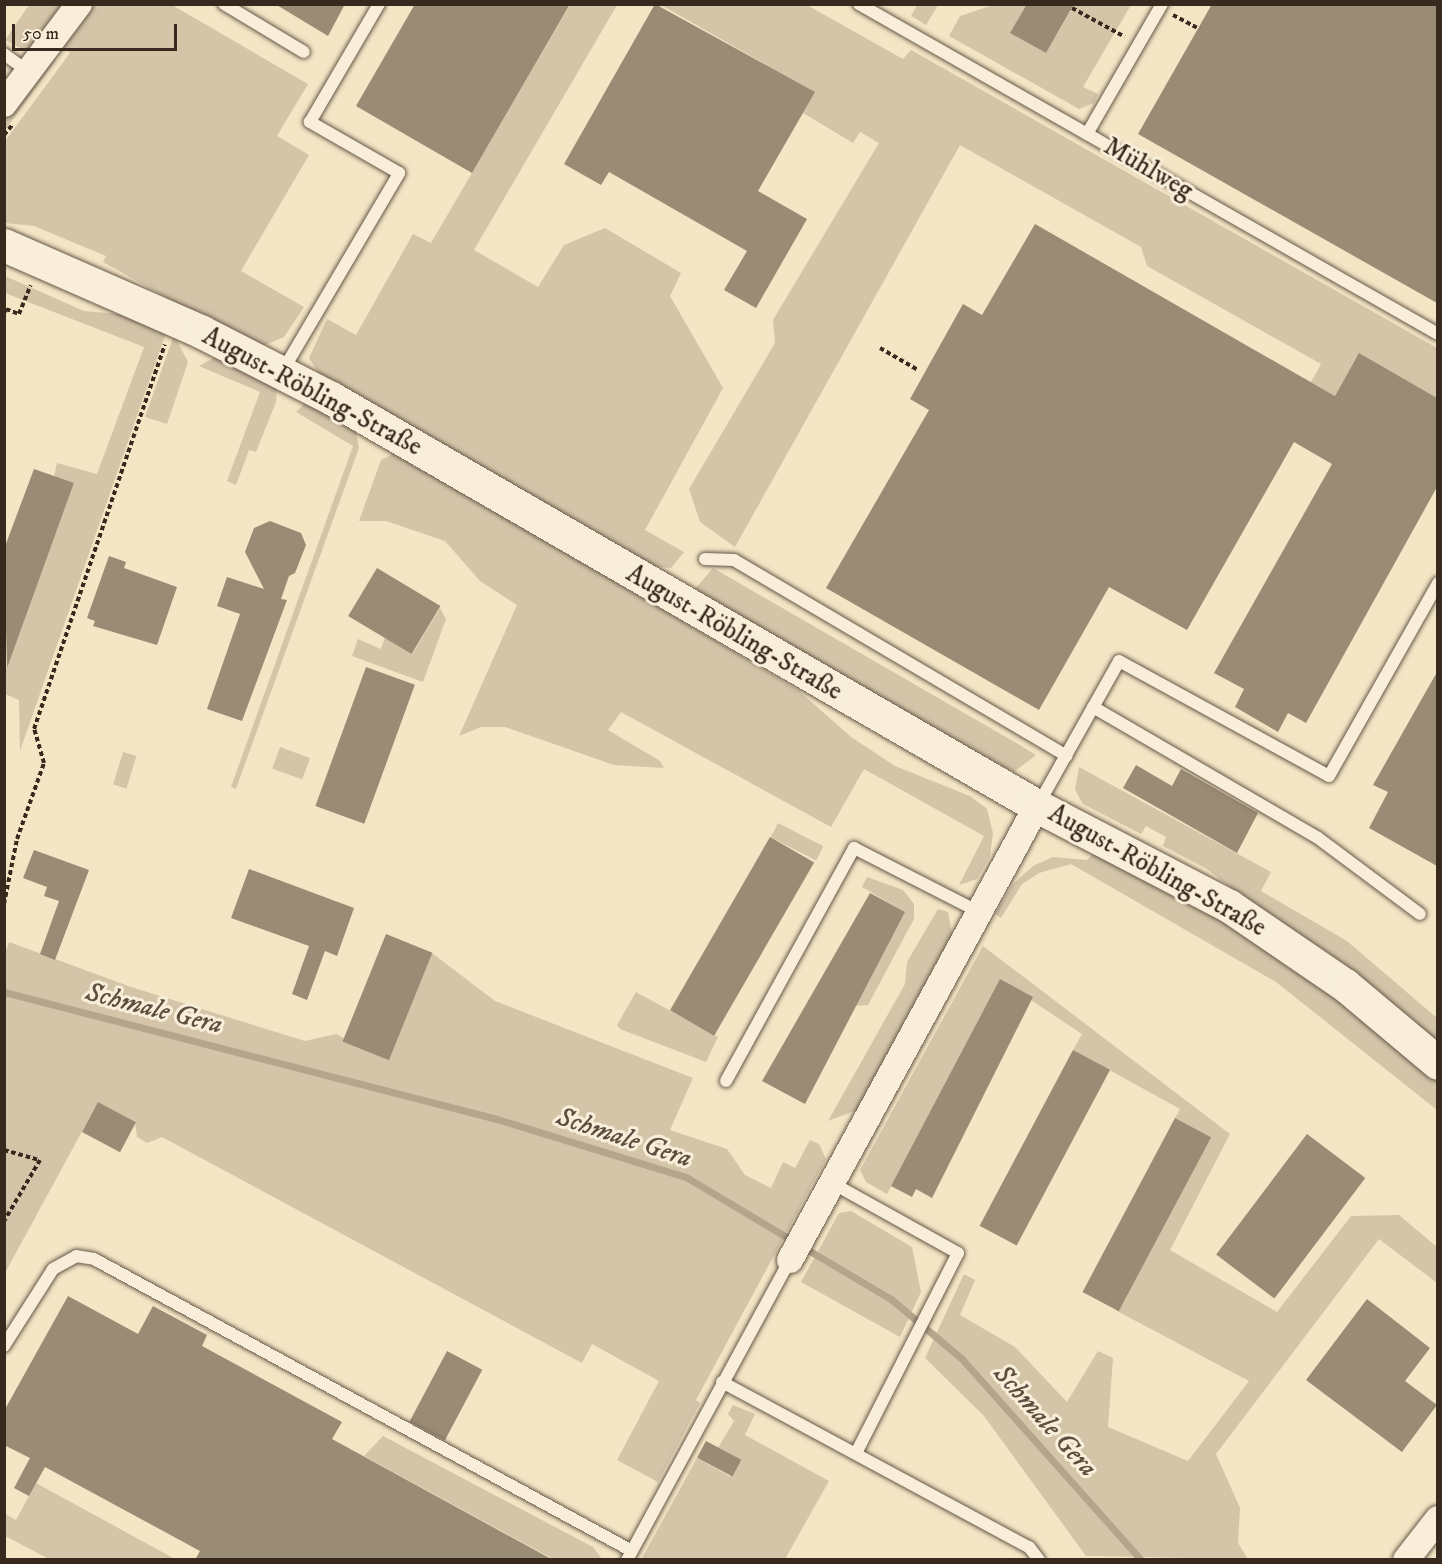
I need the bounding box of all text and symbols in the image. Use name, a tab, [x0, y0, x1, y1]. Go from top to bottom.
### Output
scale bar	[15, 12, 180, 50]
text: 50 m	[23, 23, 59, 45]
street label: Mühlweg	[1098, 131, 1198, 207]
street label: August-Röbling-Straße	[197, 321, 427, 463]
street label: August-Röbling-Straße	[620, 558, 848, 708]
street label: August-Röbling-Straße	[1043, 798, 1271, 944]
water label: Schmale Gera	[82, 976, 226, 1042]
water label: Schmale Gera	[552, 1101, 696, 1175]
water label: Schmale Gera	[986, 1358, 1104, 1484]

